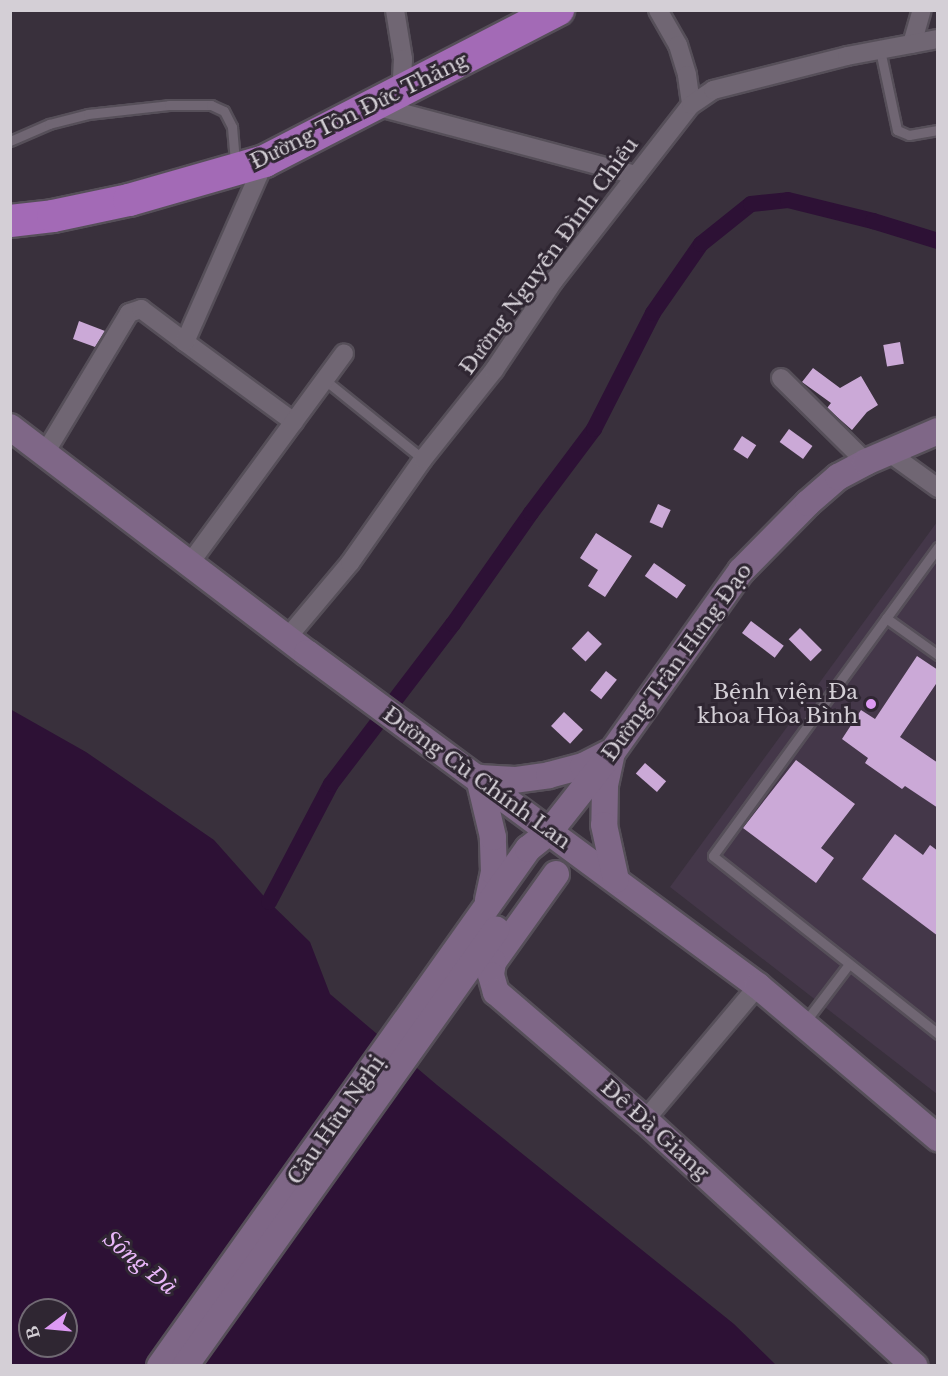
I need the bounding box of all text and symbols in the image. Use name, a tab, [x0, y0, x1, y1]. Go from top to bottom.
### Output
street label: Đường Tôn Đức Thắng	[246, 47, 472, 175]
street label: Đường Nguyễn Đình Chiểu	[454, 132, 644, 380]
street label: Đường Trần Hưng Đạo	[596, 558, 758, 766]
place label: Bệnh viện Đa khoa Hòa Bình	[697, 679, 858, 729]
marker: Bệnh viện Đa khoa Hòa Bình	[862, 695, 880, 713]
street label: Đường Cù Chính Lan	[378, 701, 576, 855]
street label: Cầu Hữu Nghị	[282, 1051, 390, 1189]
street label: Đê Đà Giang	[596, 1075, 714, 1185]
water label: Sông Đà	[98, 1225, 182, 1301]
north arrow	[18, 1298, 78, 1358]
text: B	[21, 1324, 44, 1341]

